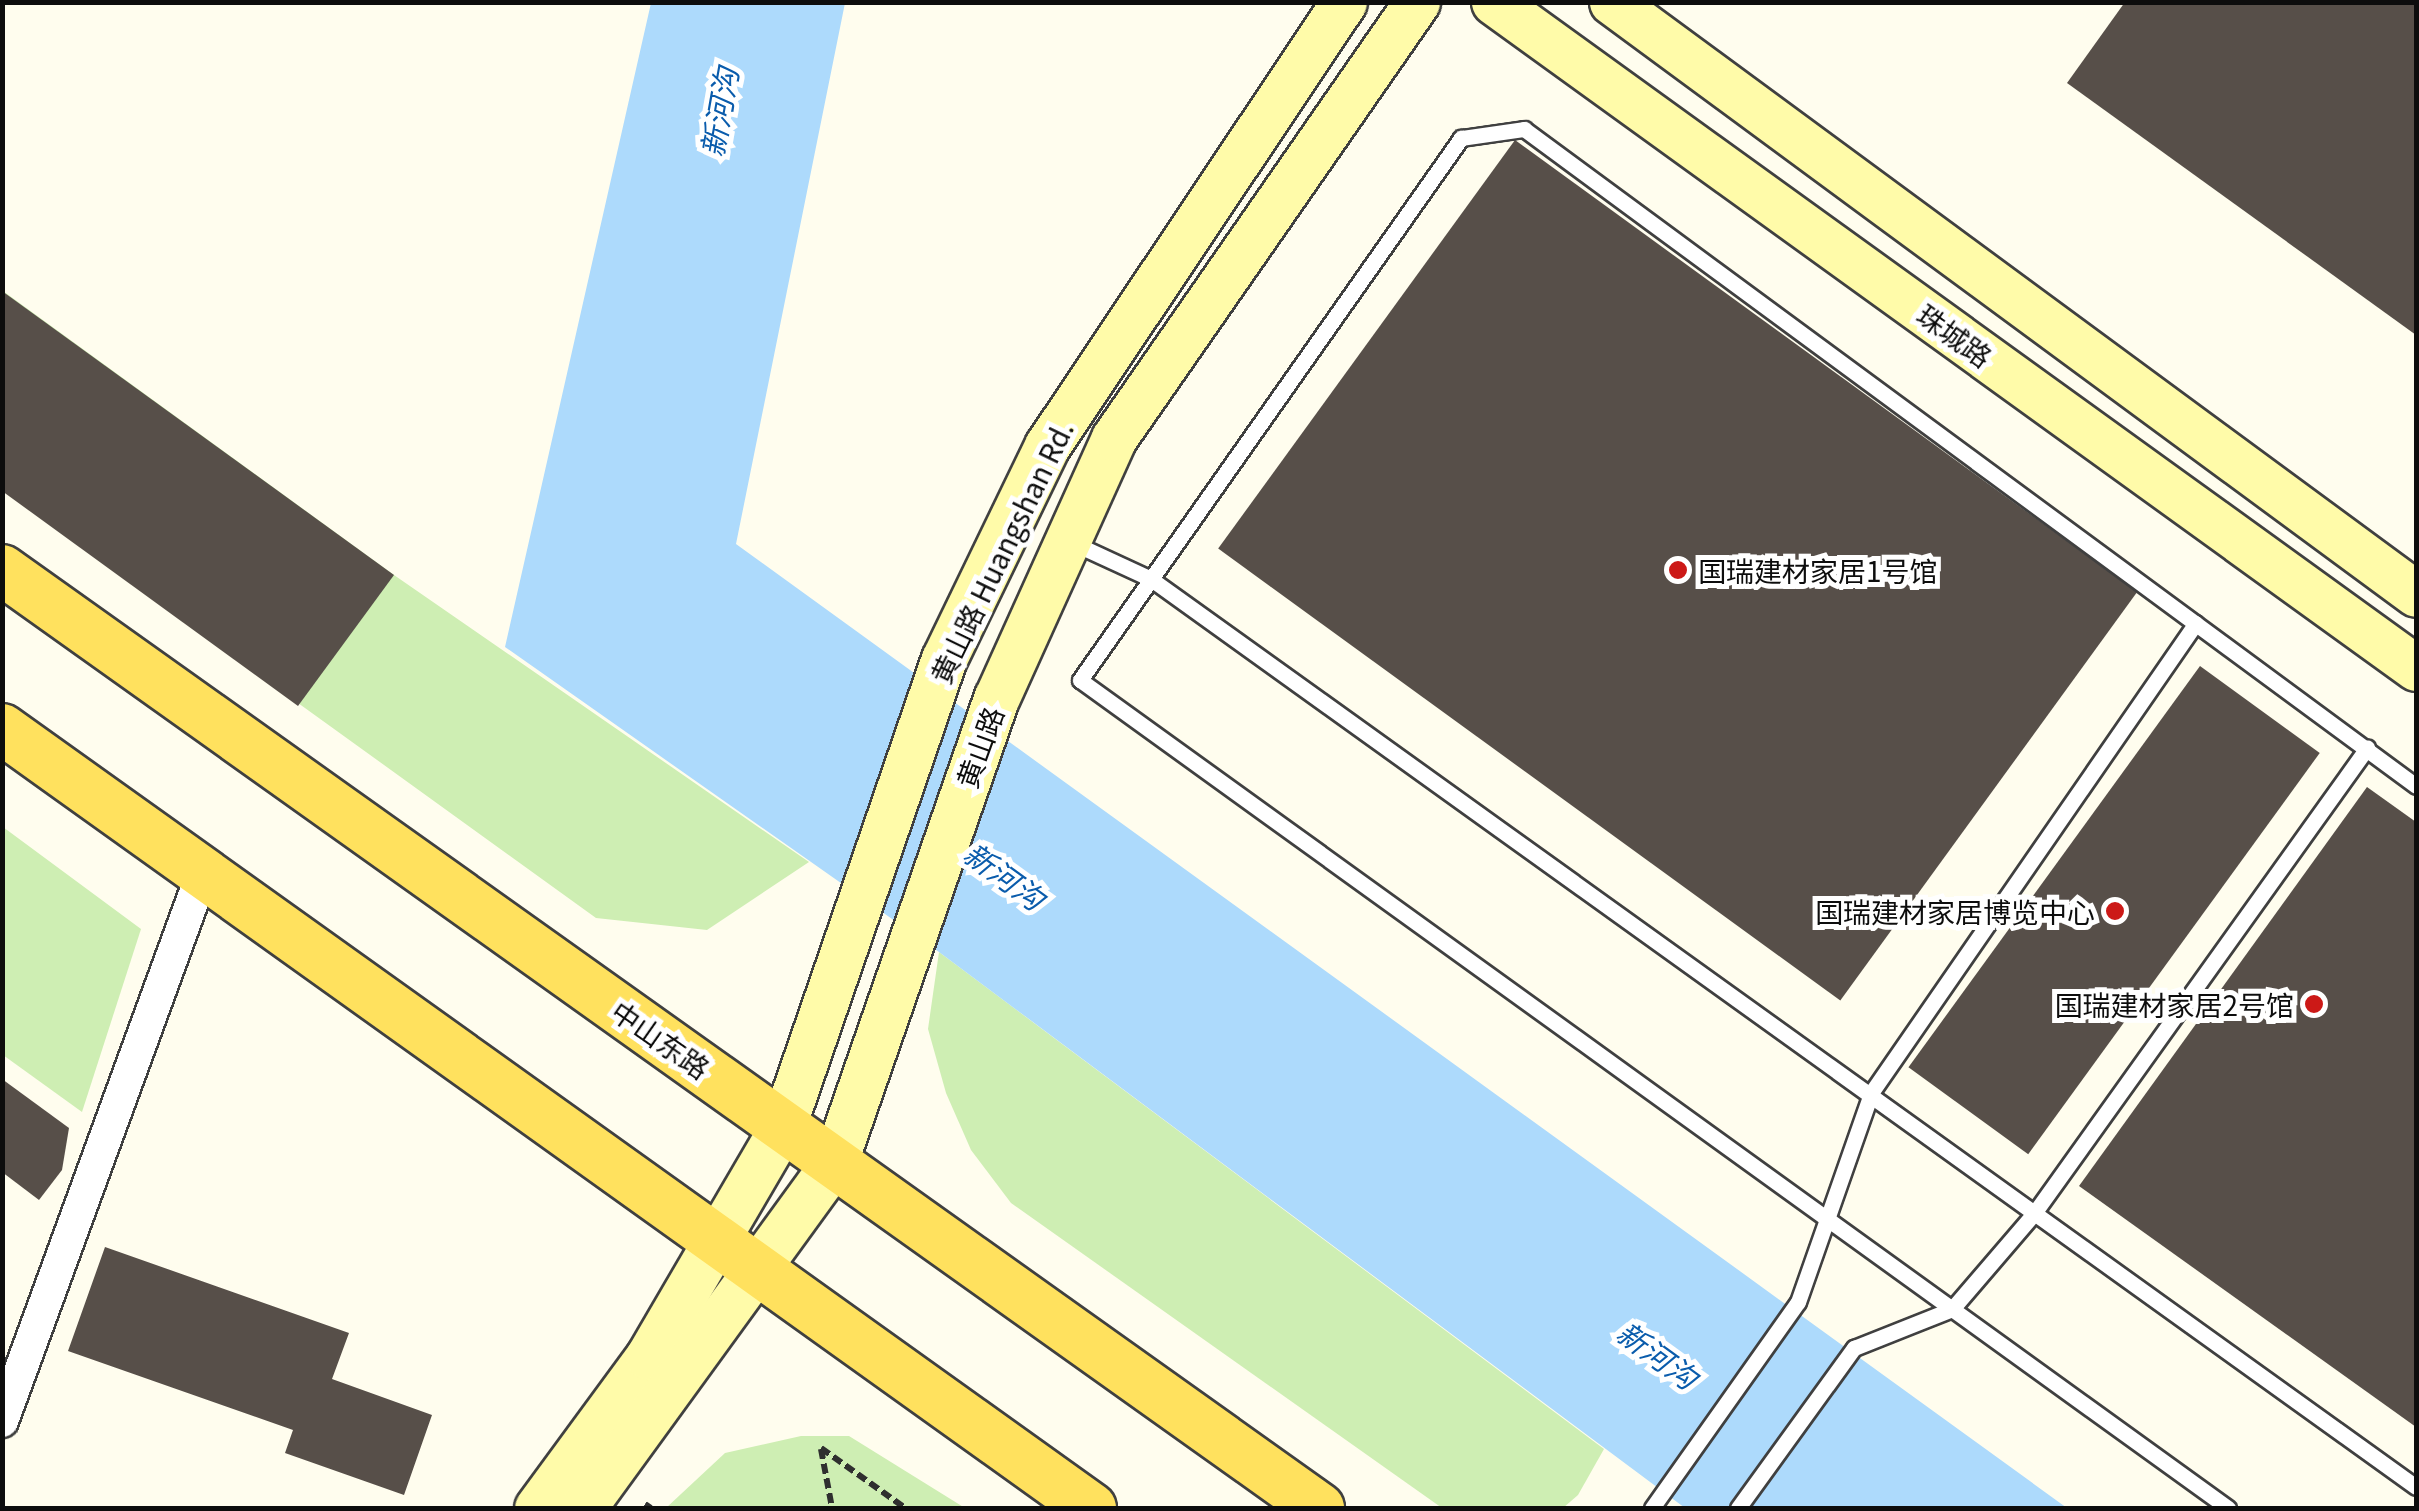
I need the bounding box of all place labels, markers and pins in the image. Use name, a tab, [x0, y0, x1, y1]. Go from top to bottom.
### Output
place label: 国瑞建材家居1号馆	[1698, 553, 1938, 587]
marker: 国瑞建材家居1号馆	[1667, 559, 1689, 581]
place label: 国瑞建材家居博览中心	[1815, 894, 2095, 928]
marker: 国瑞建材家居博览中心	[2104, 900, 2126, 922]
place label: 国瑞建材家居2号馆	[2054, 987, 2294, 1021]
marker: 国瑞建材家居2号馆	[2303, 993, 2325, 1015]

